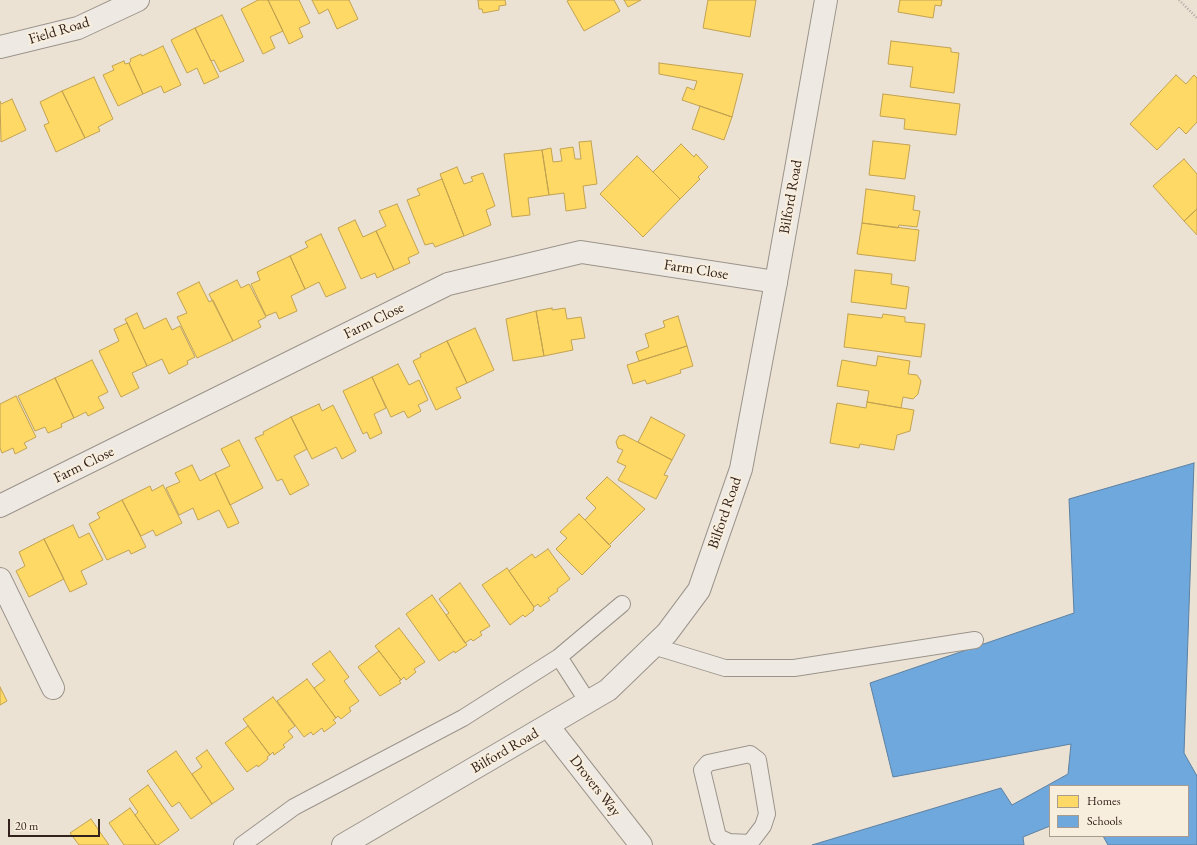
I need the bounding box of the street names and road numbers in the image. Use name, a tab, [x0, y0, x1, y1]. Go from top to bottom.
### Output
street label: Field Road	[26, 13, 92, 49]
street label: Bilford Road	[776, 159, 806, 235]
street label: Farm Close	[662, 256, 730, 284]
street label: Farm Close	[341, 299, 407, 343]
street label: Farm Close	[51, 443, 117, 487]
street label: Bilford Road	[704, 475, 746, 551]
street label: Bilford Road	[468, 724, 542, 778]
street label: Drovers Way	[565, 752, 625, 820]

